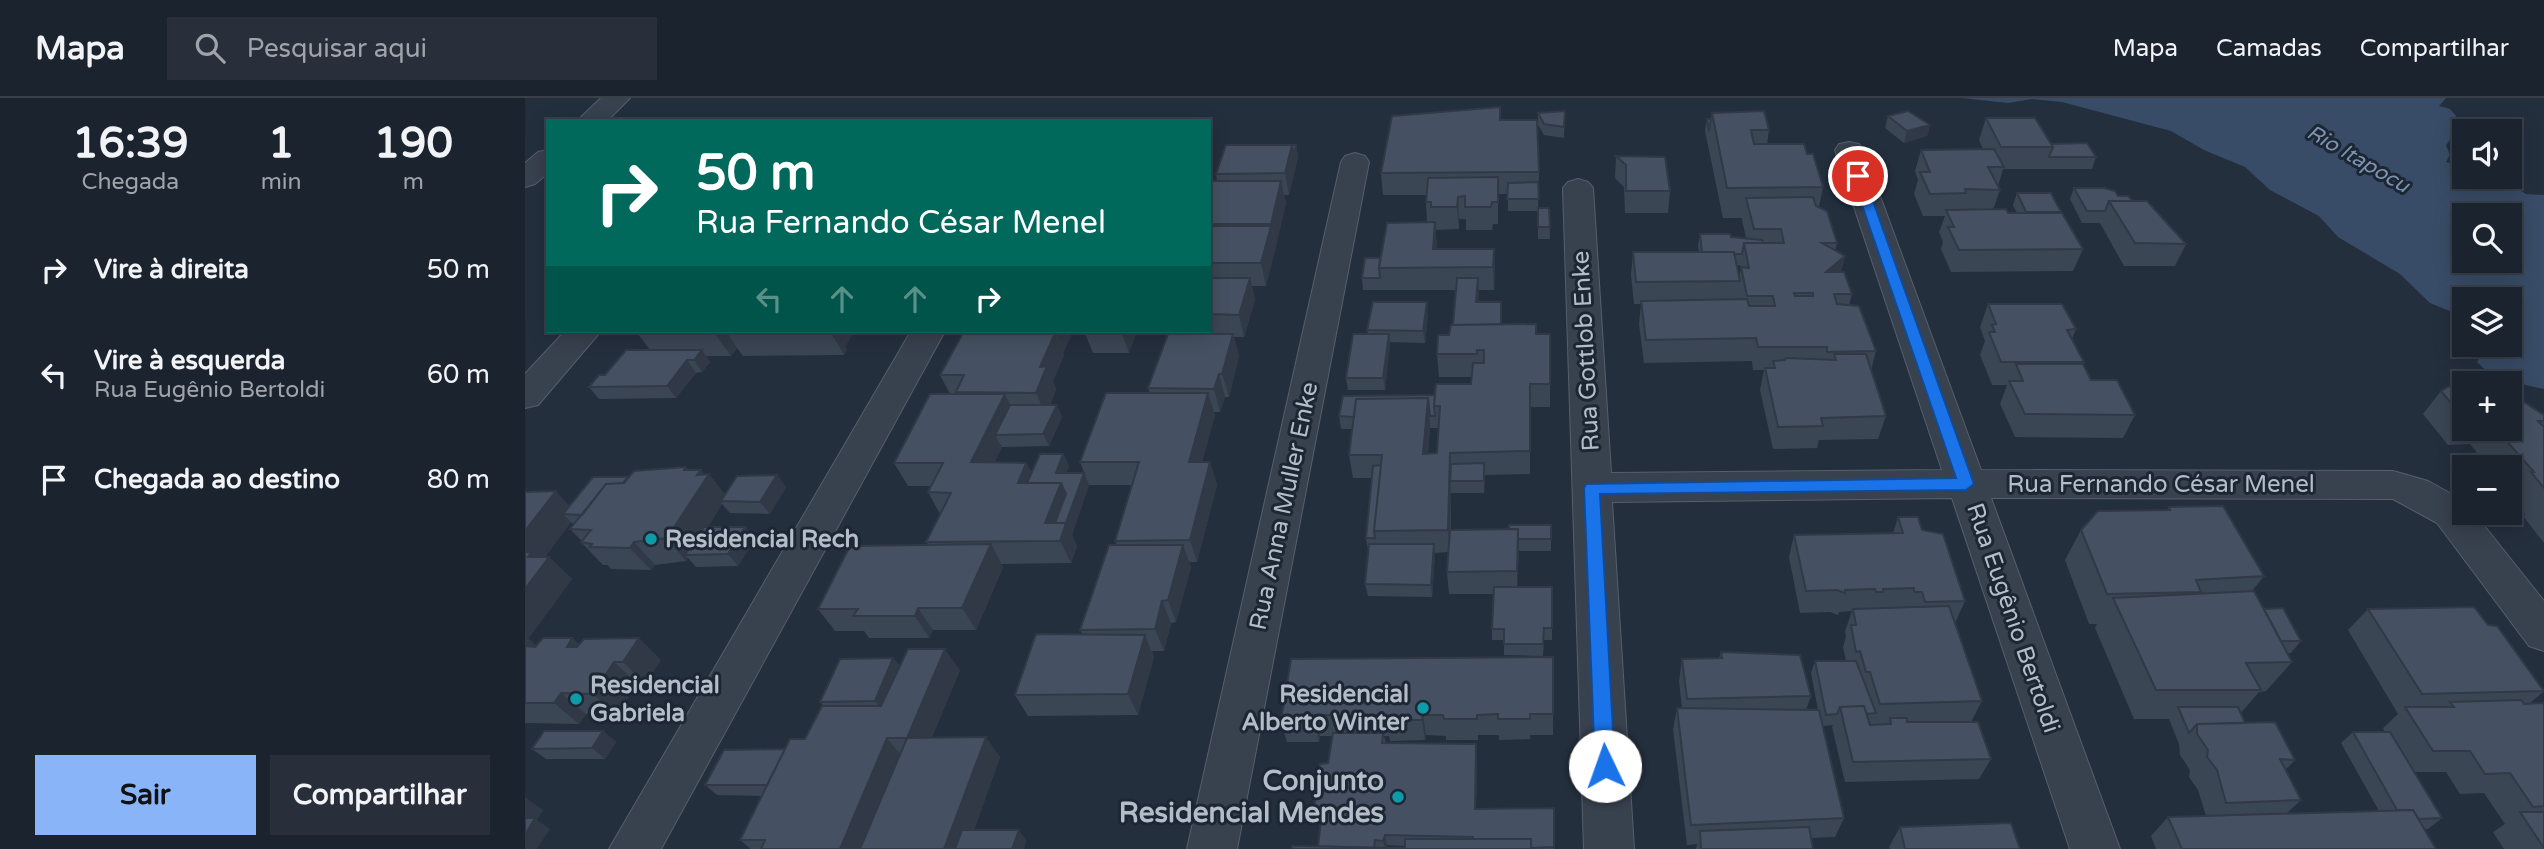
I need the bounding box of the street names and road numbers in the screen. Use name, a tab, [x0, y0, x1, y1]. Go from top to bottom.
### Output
street label: Rua Gottlob Enke	[1566, 250, 1606, 452]
street label: Rua Anna Muller Enke	[1244, 379, 1324, 633]
street label: Rua Fernando César Menel	[2007, 470, 2315, 499]
street label: Rua Eugênio Bertoldi	[1960, 499, 2066, 737]

